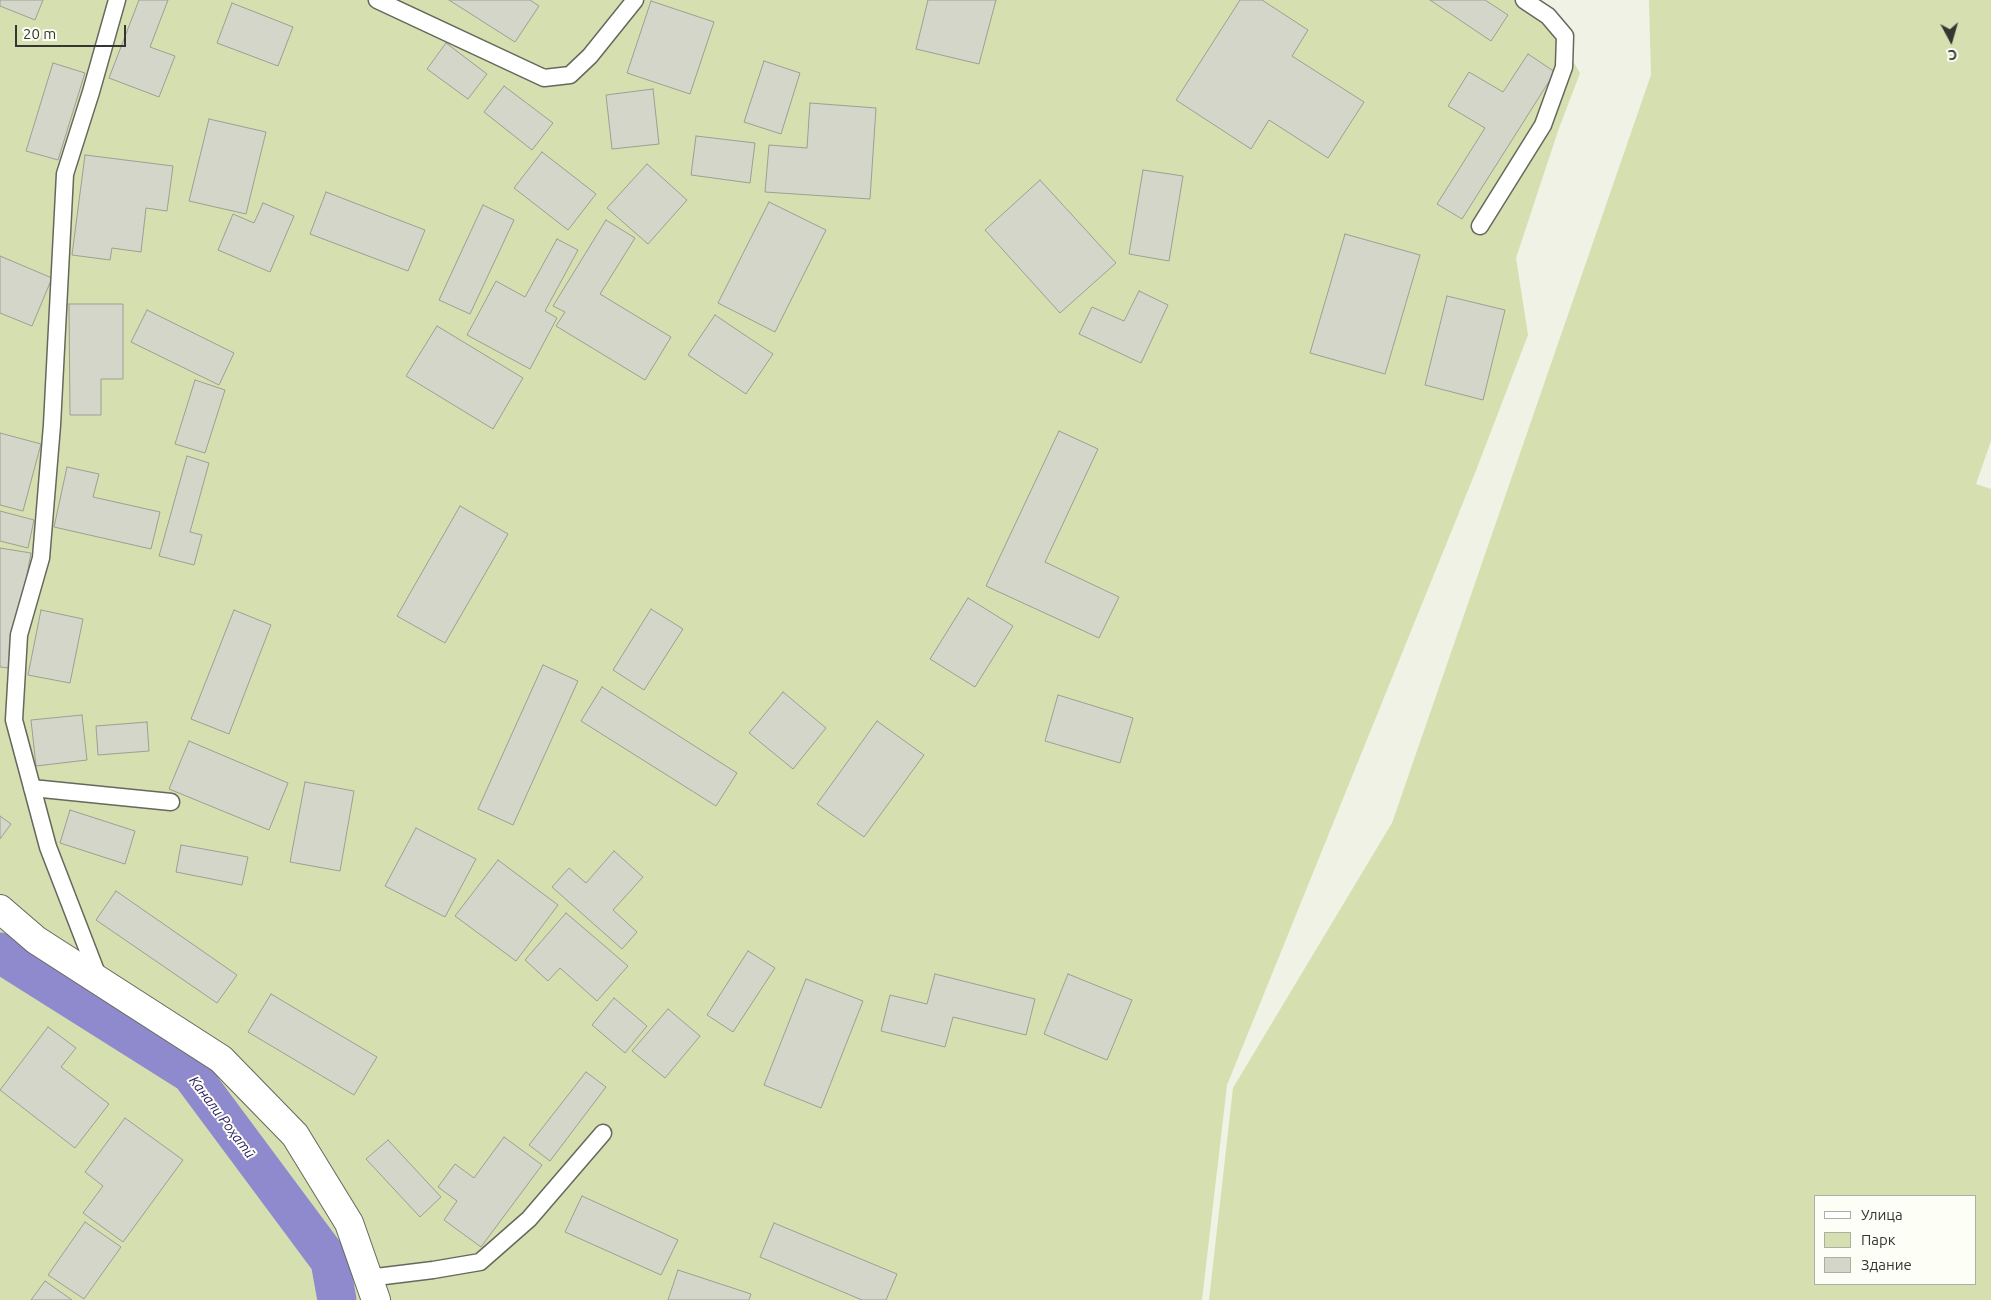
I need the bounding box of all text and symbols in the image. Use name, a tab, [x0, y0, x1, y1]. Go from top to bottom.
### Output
scale bar	[18, 15, 129, 47]
north arrow	[1926, 15, 1976, 65]
text: 20 m	[23, 25, 56, 42]
text: С	[1947, 46, 1958, 63]
water label: Канали Роҳатӣ	[186, 1073, 258, 1161]
legend	[1814, 1195, 1976, 1285]
text: Улица	[1861, 1206, 1903, 1223]
text: Парк	[1861, 1231, 1896, 1248]
text: Здание	[1861, 1256, 1912, 1273]

